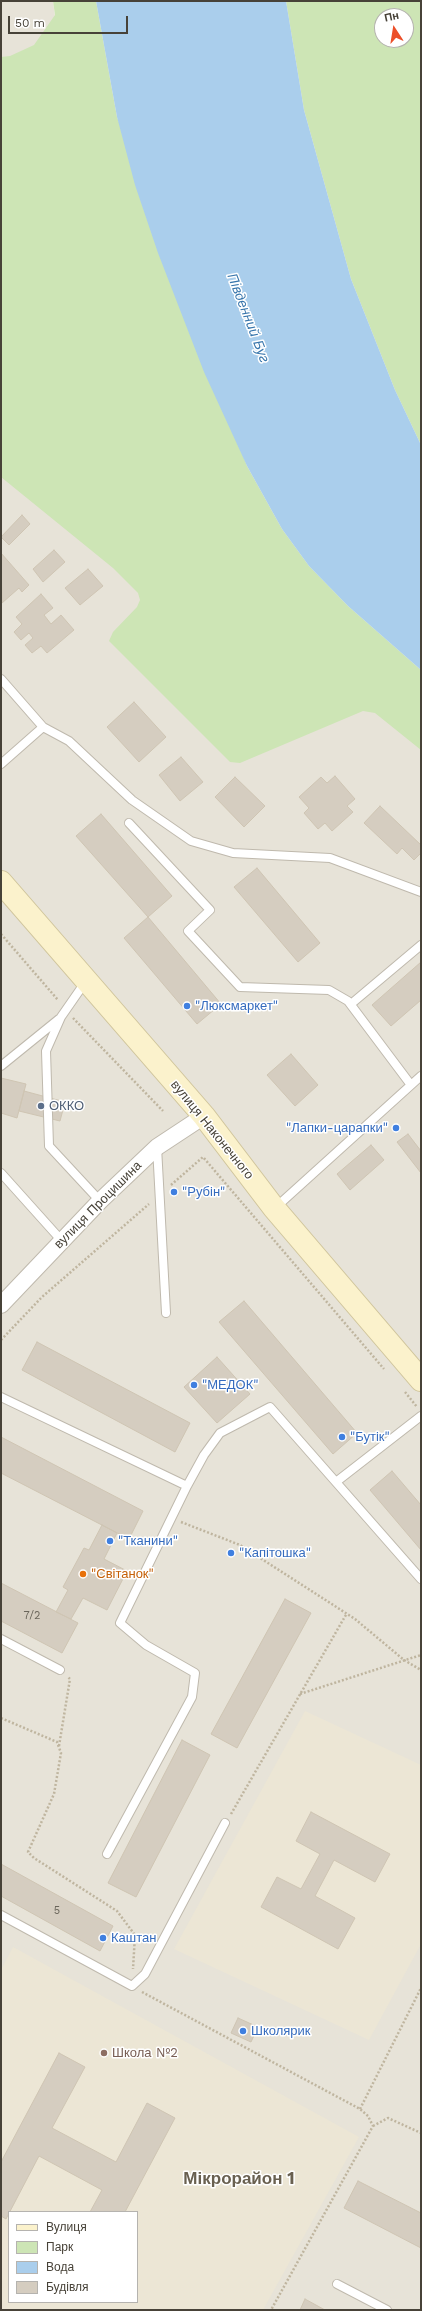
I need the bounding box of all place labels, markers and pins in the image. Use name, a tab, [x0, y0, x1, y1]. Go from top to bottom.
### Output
place label: "Люксмаркет"	[195, 998, 278, 1014]
marker: "Люксмаркет"	[182, 1001, 192, 1011]
place label: ОККО	[49, 1098, 84, 1114]
marker: ОККО	[36, 1101, 46, 1111]
place label: "Лапки-царапки"	[286, 1120, 388, 1136]
marker: "Лапки-царапки"	[391, 1123, 401, 1133]
place label: "Рубін"	[182, 1184, 225, 1200]
marker: "Рубін"	[169, 1187, 179, 1197]
place label: "МЕДОК"	[202, 1377, 258, 1393]
marker: "МЕДОК"	[189, 1380, 199, 1390]
place label: "Бутік"	[350, 1429, 390, 1445]
marker: "Бутік"	[337, 1432, 347, 1442]
place label: "Тканини"	[118, 1533, 178, 1549]
marker: "Тканини"	[105, 1536, 115, 1546]
place label: "Капітошка"	[239, 1545, 311, 1561]
marker: "Капітошка"	[226, 1548, 236, 1558]
place label: "Світанок"	[91, 1566, 154, 1582]
marker: "Світанок"	[78, 1569, 88, 1579]
place label: Каштан	[111, 1930, 156, 1946]
marker: Каштан	[98, 1933, 108, 1943]
place label: Школярик	[251, 2023, 310, 2039]
marker: Школярик	[238, 2026, 248, 2036]
place label: Школа №2	[112, 2045, 178, 2061]
marker: Школа №2	[99, 2048, 109, 2058]

